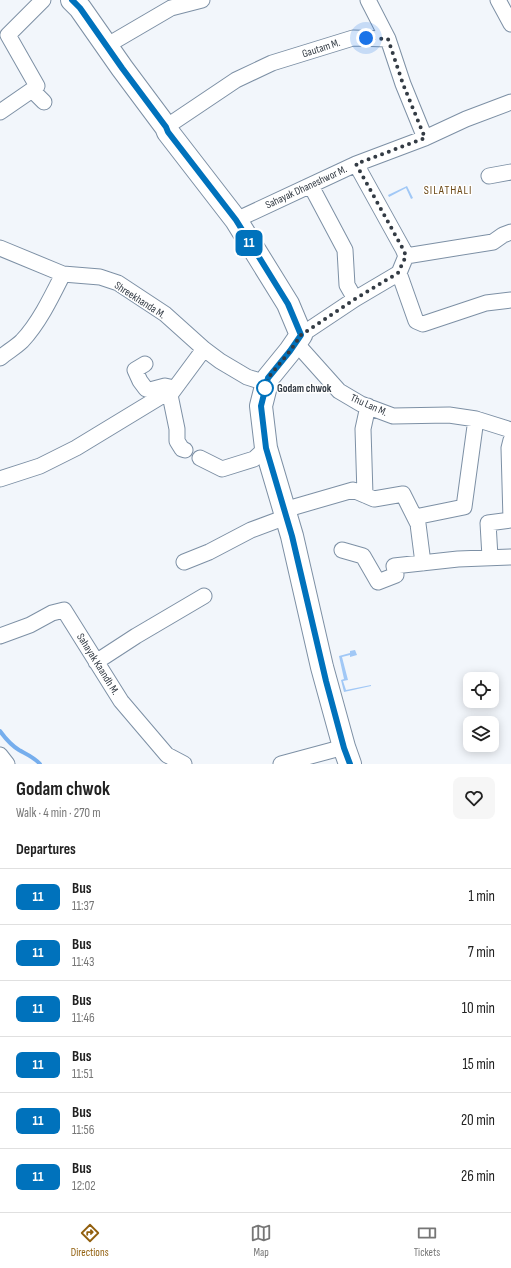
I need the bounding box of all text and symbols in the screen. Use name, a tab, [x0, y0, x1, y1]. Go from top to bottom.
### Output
your location	[356, 28, 376, 48]
street label: Gautam M.	[300, 36, 342, 60]
street label: Sahayak Dhaneshwor M.	[263, 162, 349, 212]
district label: SILATHALI	[424, 183, 472, 198]
line badge: 11	[231, 230, 267, 256]
text: 11	[244, 234, 254, 251]
street label: Shreekhanda M.	[112, 279, 168, 321]
marker: Godam chwok	[256, 379, 274, 397]
place label: Godam chwok	[277, 382, 332, 395]
street label: Thu Lan M.	[349, 391, 389, 419]
street label: Sahayak Kaandh M.	[74, 631, 122, 697]
map controls	[463, 672, 499, 752]
button: locate	[463, 672, 499, 708]
button: layers	[463, 716, 499, 752]
button: heart	[453, 777, 495, 819]
text: Godam chwok	[16, 778, 110, 801]
text: Walk · 4 min · 270 m	[16, 805, 101, 821]
text: Departures	[16, 840, 76, 859]
text: Bus	[72, 879, 91, 898]
text: 1 min	[469, 887, 495, 906]
text: 11	[33, 888, 43, 905]
text: 11:37	[72, 898, 94, 914]
text: Bus	[72, 935, 91, 954]
text: 7 min	[468, 943, 495, 962]
text: 11	[33, 944, 43, 961]
text: 11:43	[72, 954, 95, 970]
text: Bus	[72, 991, 91, 1010]
text: 10 min	[462, 999, 495, 1018]
text: 11	[33, 1000, 43, 1017]
text: 11:46	[72, 1010, 95, 1026]
text: Bus	[72, 1047, 91, 1066]
text: 15 min	[463, 1055, 495, 1074]
text: 11	[33, 1056, 43, 1073]
text: 11:51	[72, 1066, 93, 1082]
text: Bus	[72, 1103, 91, 1122]
text: 20 min	[461, 1111, 495, 1130]
text: 11	[33, 1112, 43, 1129]
text: 11:56	[72, 1122, 94, 1138]
text: Bus	[72, 1159, 91, 1178]
text: 26 min	[461, 1167, 495, 1186]
text: 11	[33, 1168, 43, 1185]
text: 12:02	[72, 1178, 96, 1194]
tab: Directions	[71, 1222, 109, 1259]
tab: Map	[250, 1222, 272, 1259]
tab: Tickets	[414, 1222, 440, 1259]

